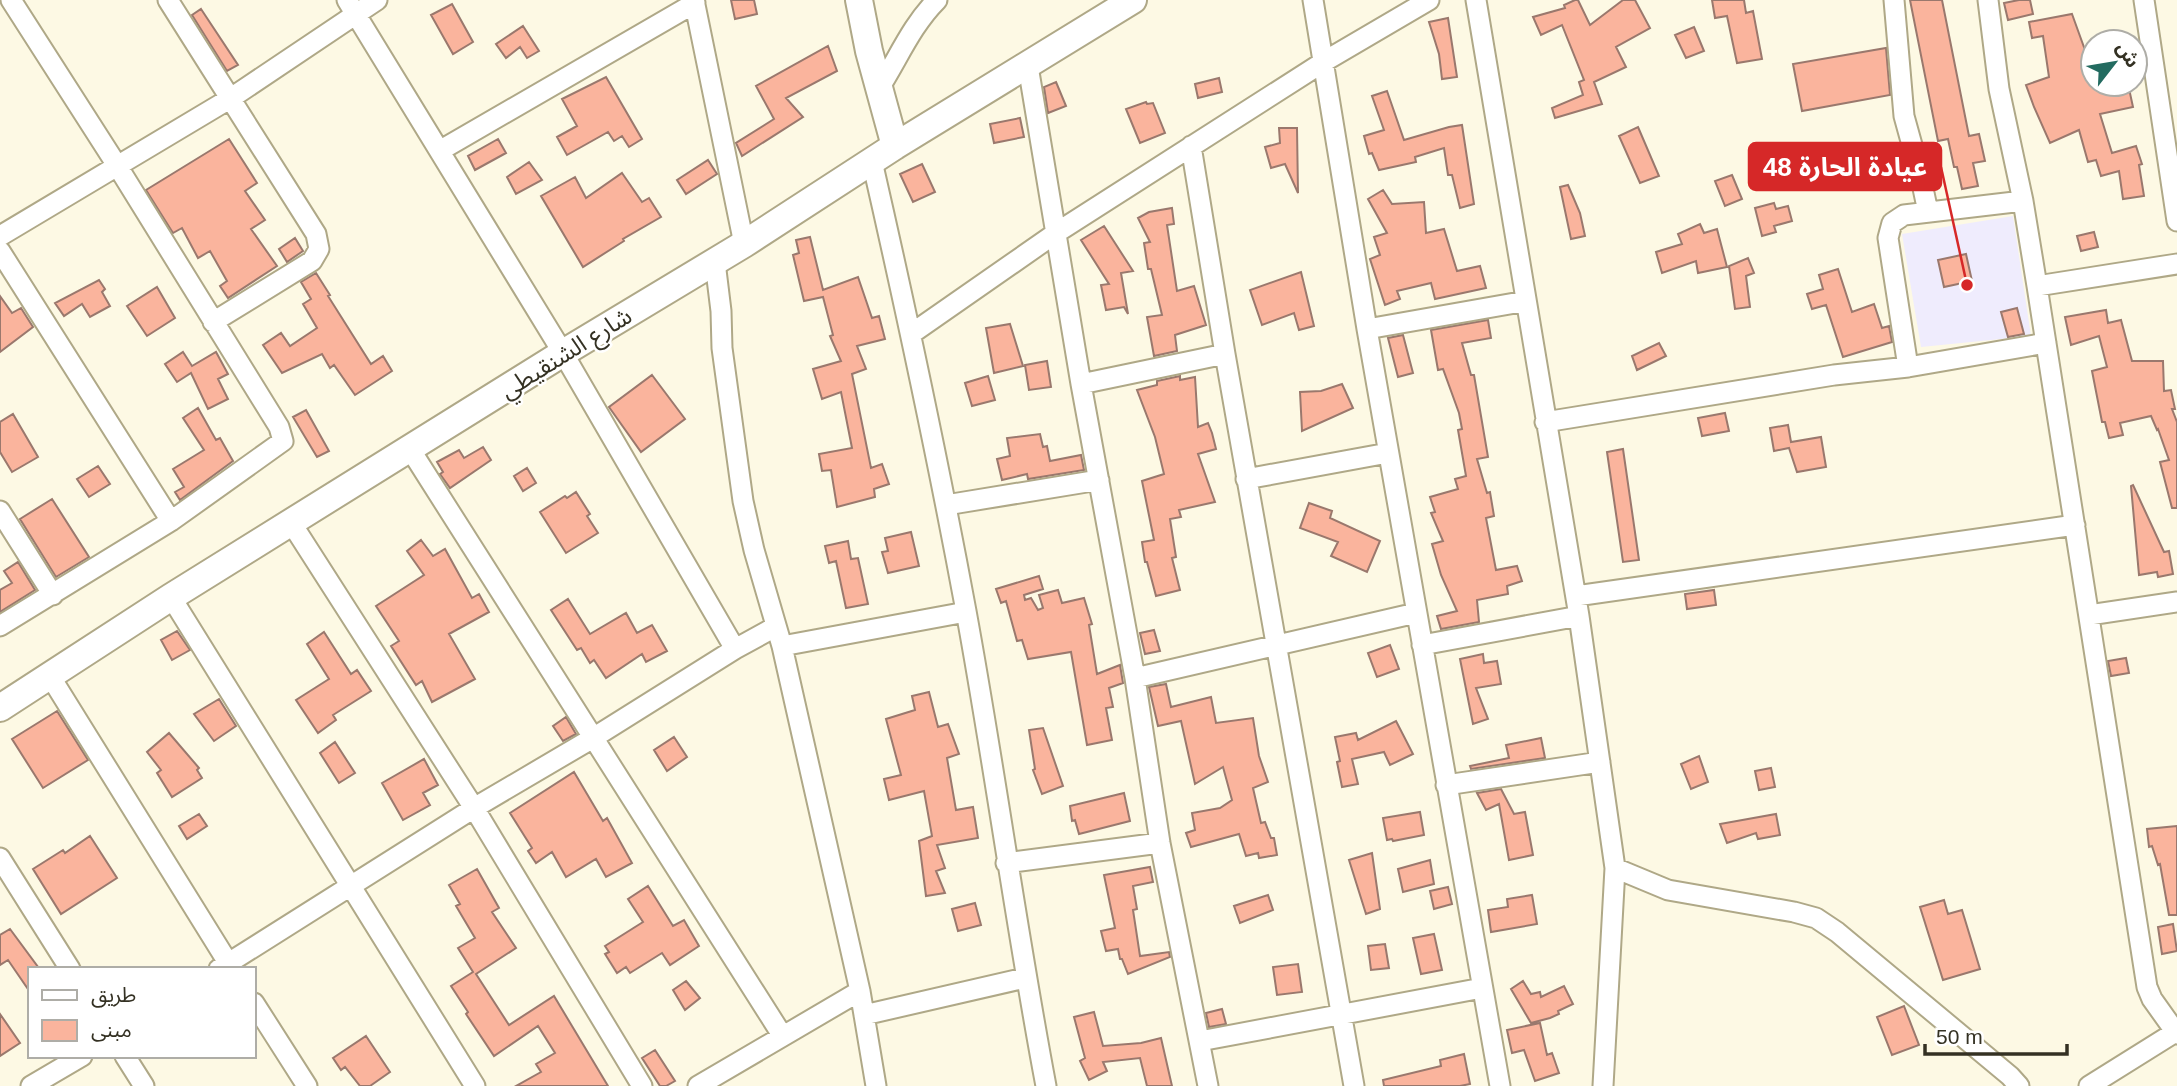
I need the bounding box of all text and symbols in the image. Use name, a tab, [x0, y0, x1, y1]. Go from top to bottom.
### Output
north arrow	[2079, 28, 2149, 98]
text: ش	[2112, 38, 2144, 71]
callout: عيادة الحارة 48	[1749, 143, 1941, 190]
text: عيادة الحارة 48	[1763, 152, 1927, 182]
street label: شارع الشنقيطي	[495, 301, 639, 408]
legend	[28, 967, 256, 1058]
text: طريق	[91, 983, 136, 1008]
scale bar	[1925, 1012, 2067, 1056]
text: مبنى	[91, 1018, 132, 1042]
text: 50 m	[1936, 1025, 1983, 1048]

